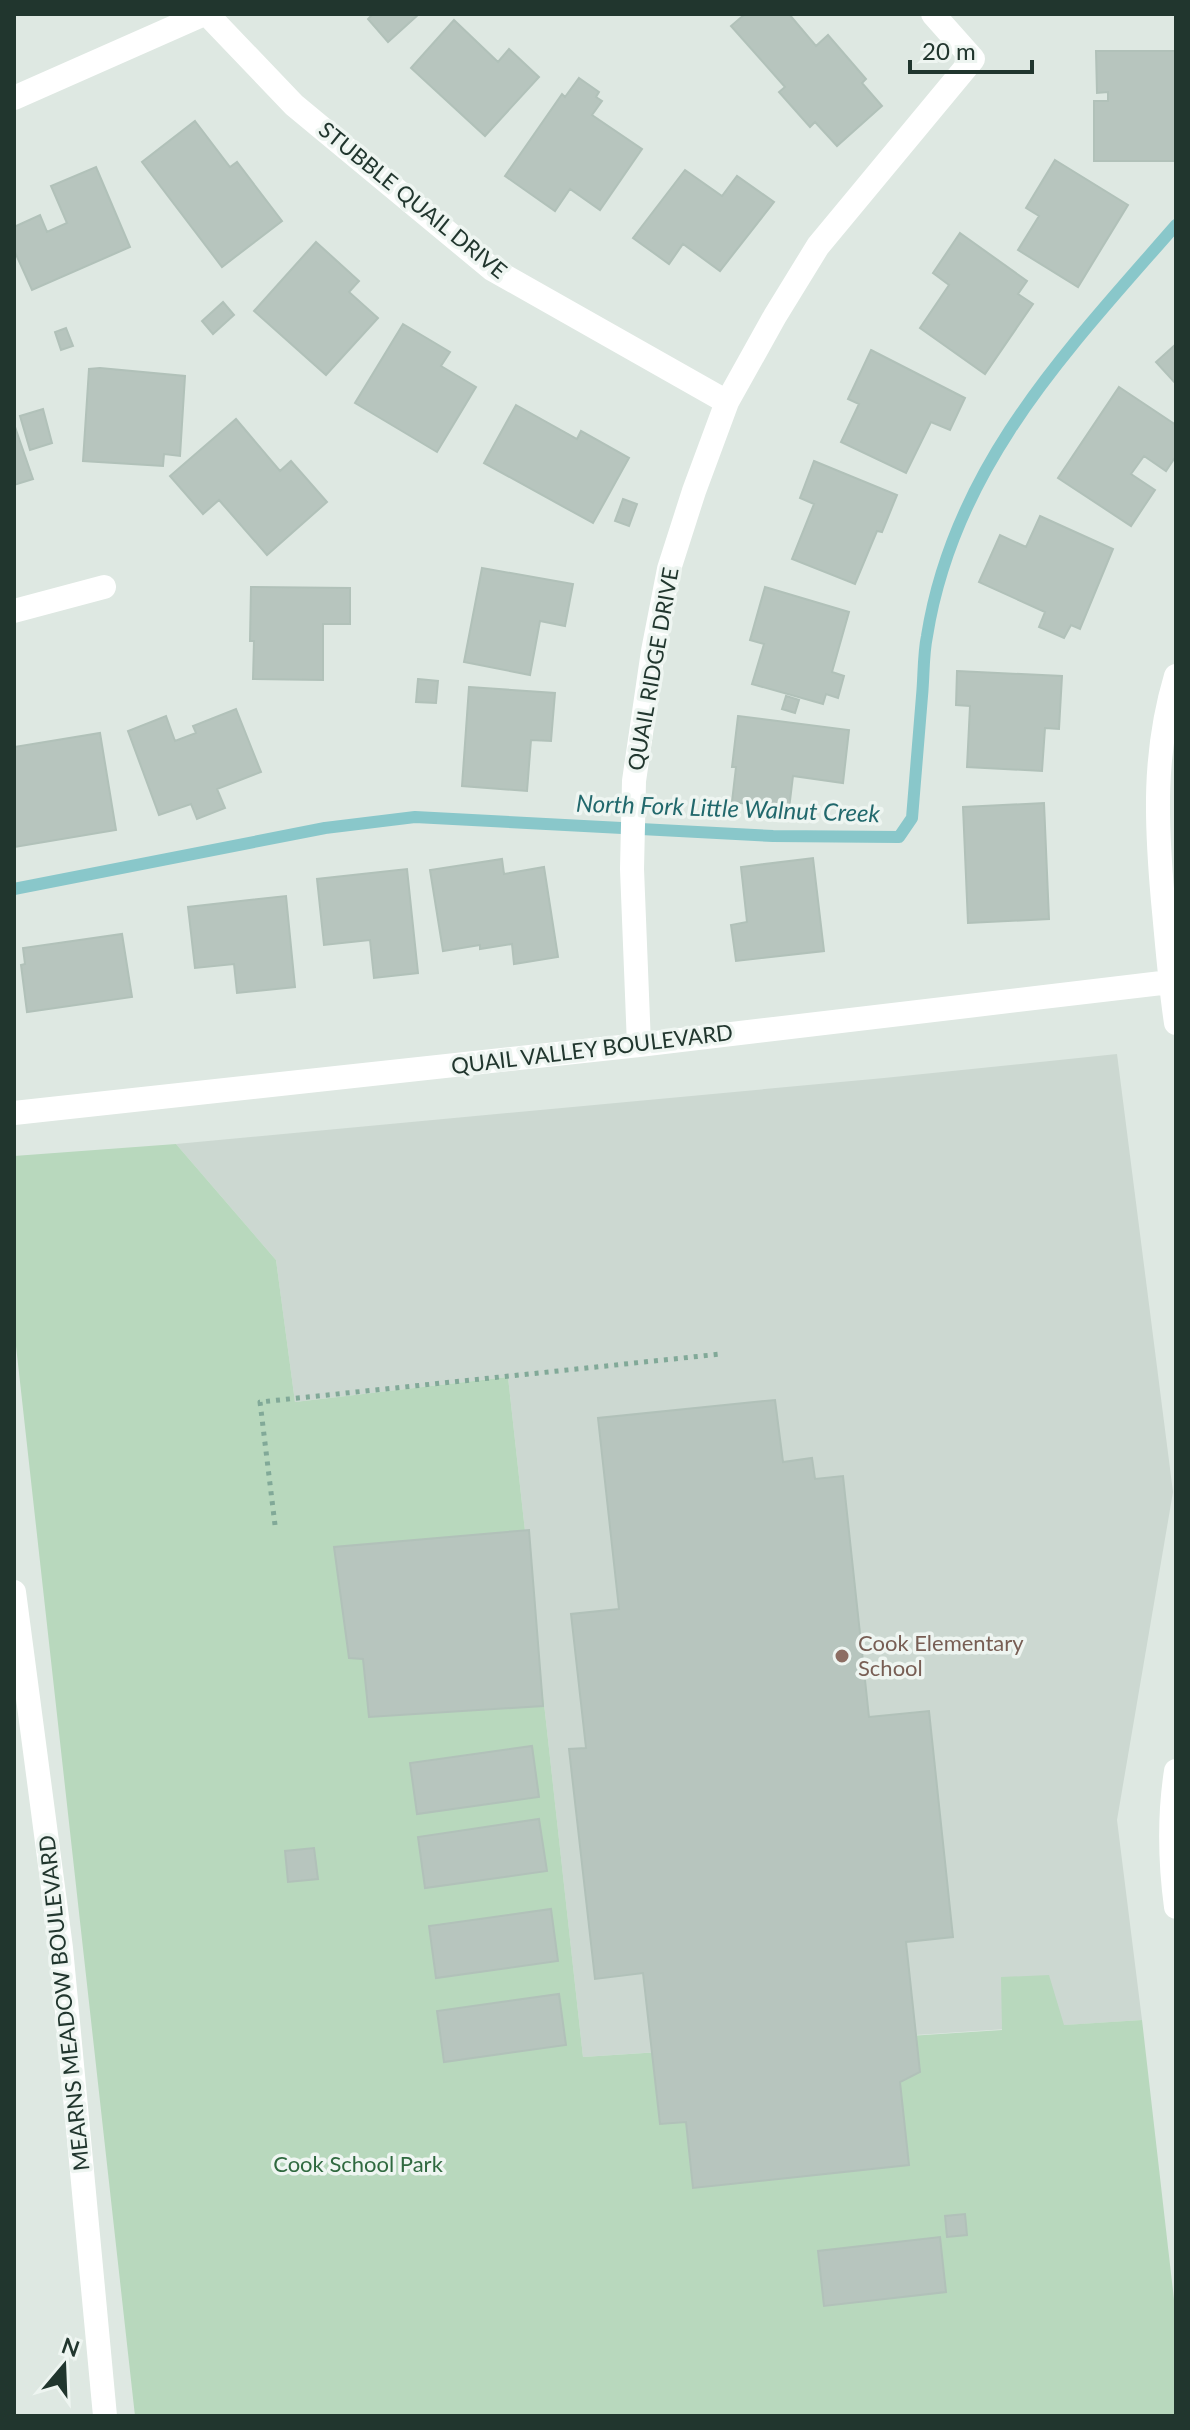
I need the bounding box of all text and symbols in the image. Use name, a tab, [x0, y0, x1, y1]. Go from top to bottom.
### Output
scale bar	[910, 24, 1032, 74]
text: 20 m	[922, 36, 976, 65]
street label: STUBBLE QUAIL DRIVE	[314, 115, 513, 284]
street label: QUAIL RIDGE DRIVE	[621, 565, 684, 773]
water label: North Fork Little Walnut Creek	[576, 788, 881, 827]
street label: QUAIL VALLEY BOULEVARD	[450, 1018, 734, 1079]
place label: Cook Elementary School	[858, 1629, 1024, 1681]
marker: Cook Elementary School	[833, 1647, 851, 1665]
street label: MEARNS MEADOW BOULEVARD	[32, 1834, 95, 2172]
park label: Cook School Park	[273, 2150, 444, 2177]
north arrow	[24, 2326, 104, 2406]
text: N	[58, 2331, 83, 2362]

